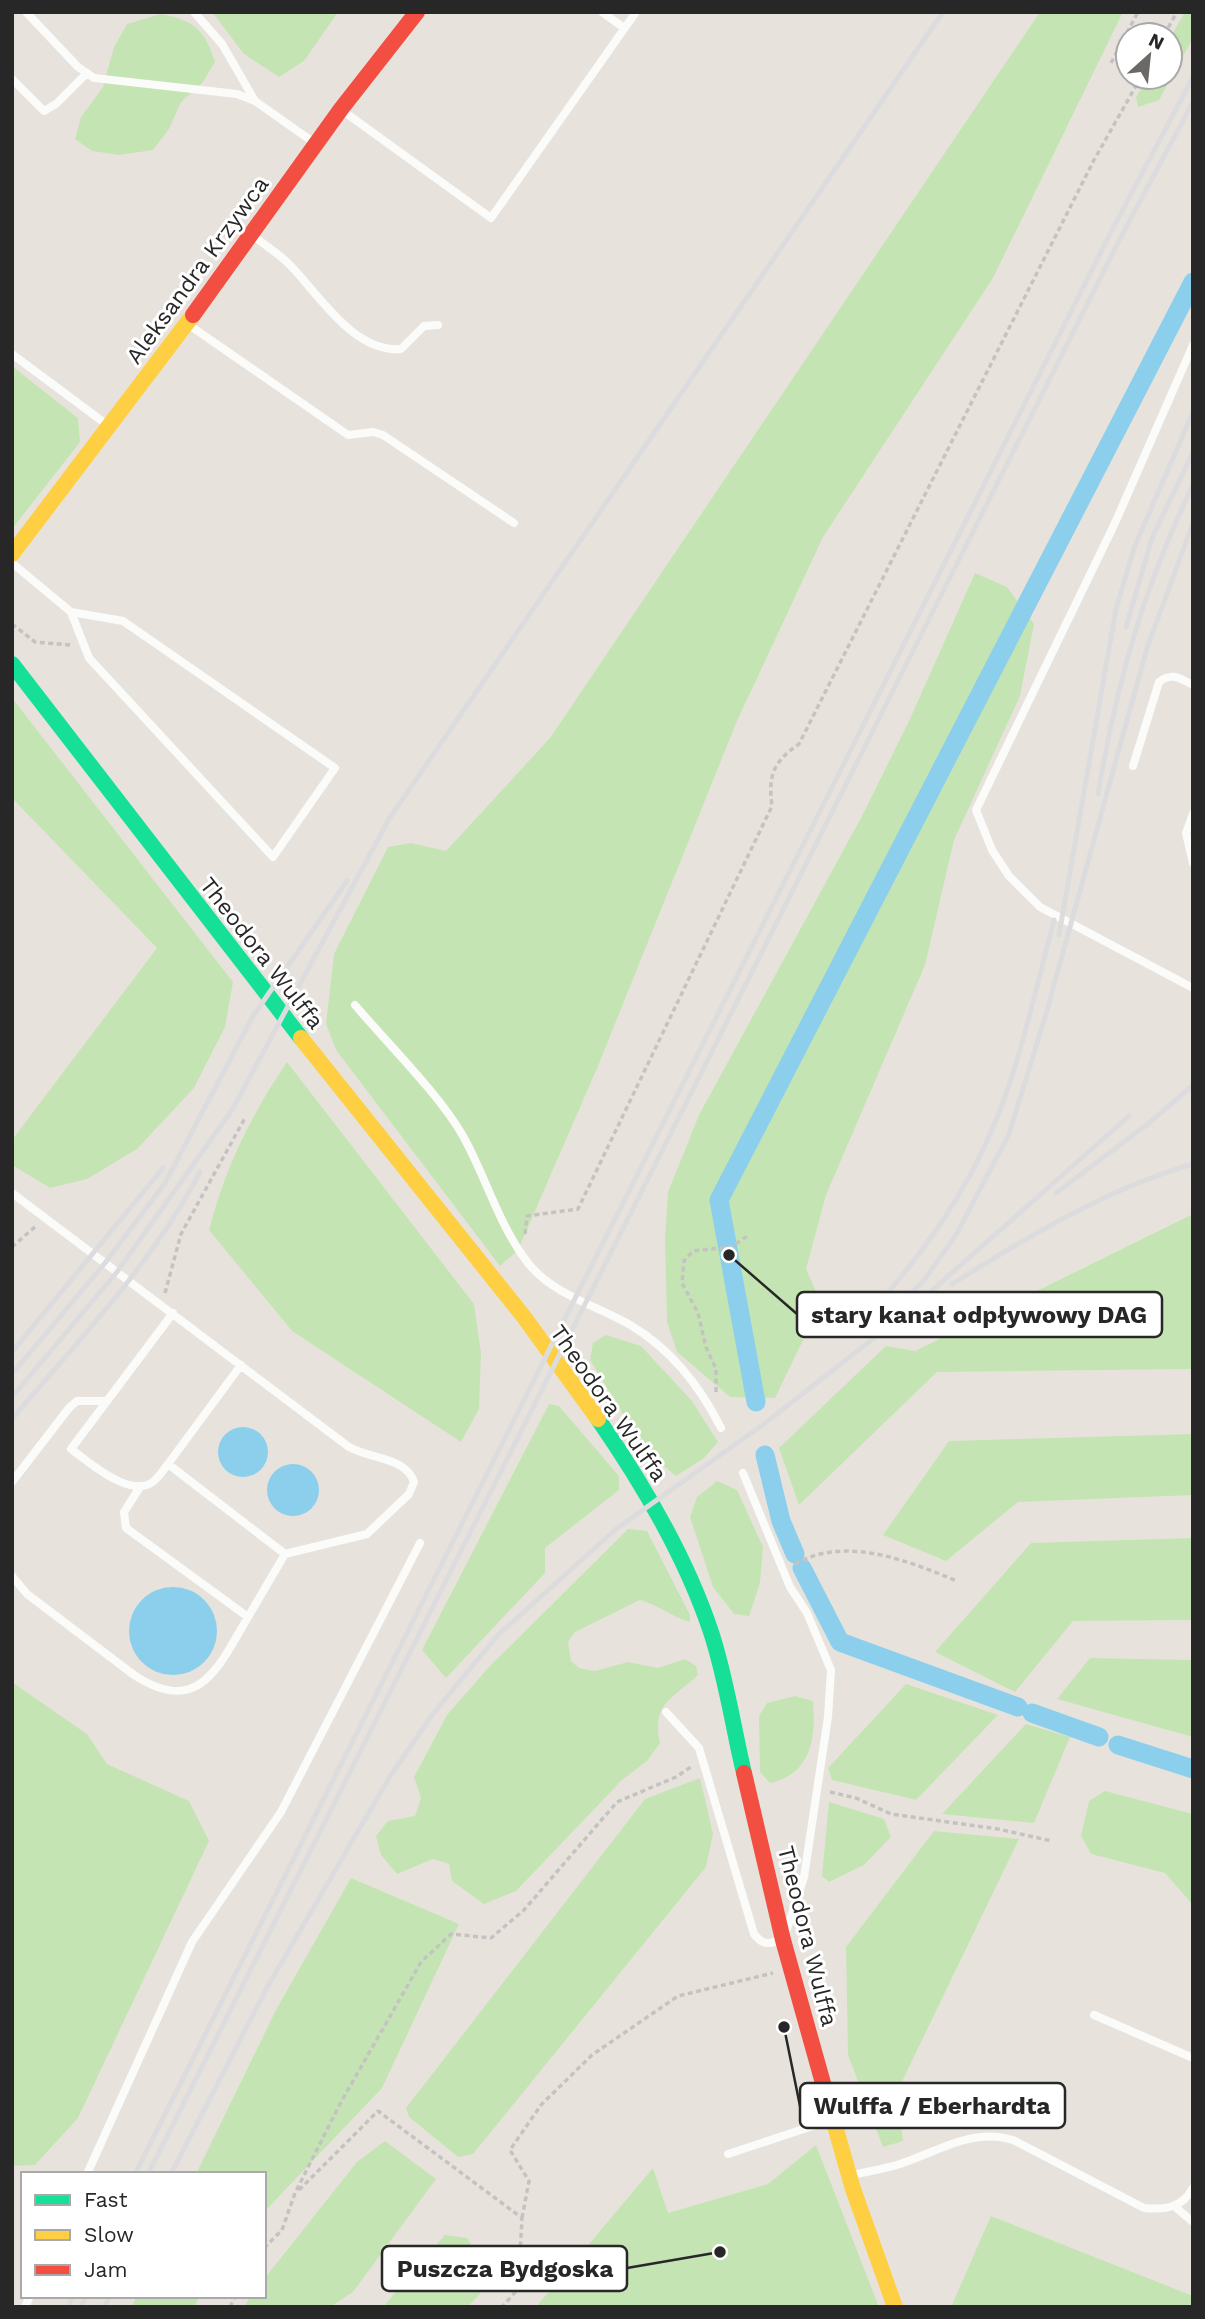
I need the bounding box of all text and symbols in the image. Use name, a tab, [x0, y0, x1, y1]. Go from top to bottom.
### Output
north arrow	[1114, 21, 1184, 91]
text: N	[1145, 28, 1168, 55]
street label: Aleksandra Krzywca	[120, 171, 274, 369]
street label: Theodora Wulffa	[194, 872, 329, 1035]
callout: stary kanał odpływowy DAG	[797, 1292, 1162, 1337]
text: stary kanał odpływowy DAG	[811, 1301, 1147, 1329]
street label: Theodora Wulffa	[544, 1320, 673, 1487]
street label: Theodora Wulffa	[772, 1843, 843, 2029]
callout: Wulffa / Eberhardta	[800, 2083, 1065, 2128]
text: Wulffa / Eberhardta	[814, 2092, 1051, 2120]
legend	[21, 2172, 266, 2298]
text: Fast	[84, 2187, 128, 2212]
text: Slow	[84, 2222, 134, 2247]
callout: Puszcza Bydgoska	[382, 2246, 627, 2291]
text: Puszcza Bydgoska	[397, 2255, 613, 2283]
text: Jam	[84, 2257, 127, 2282]

